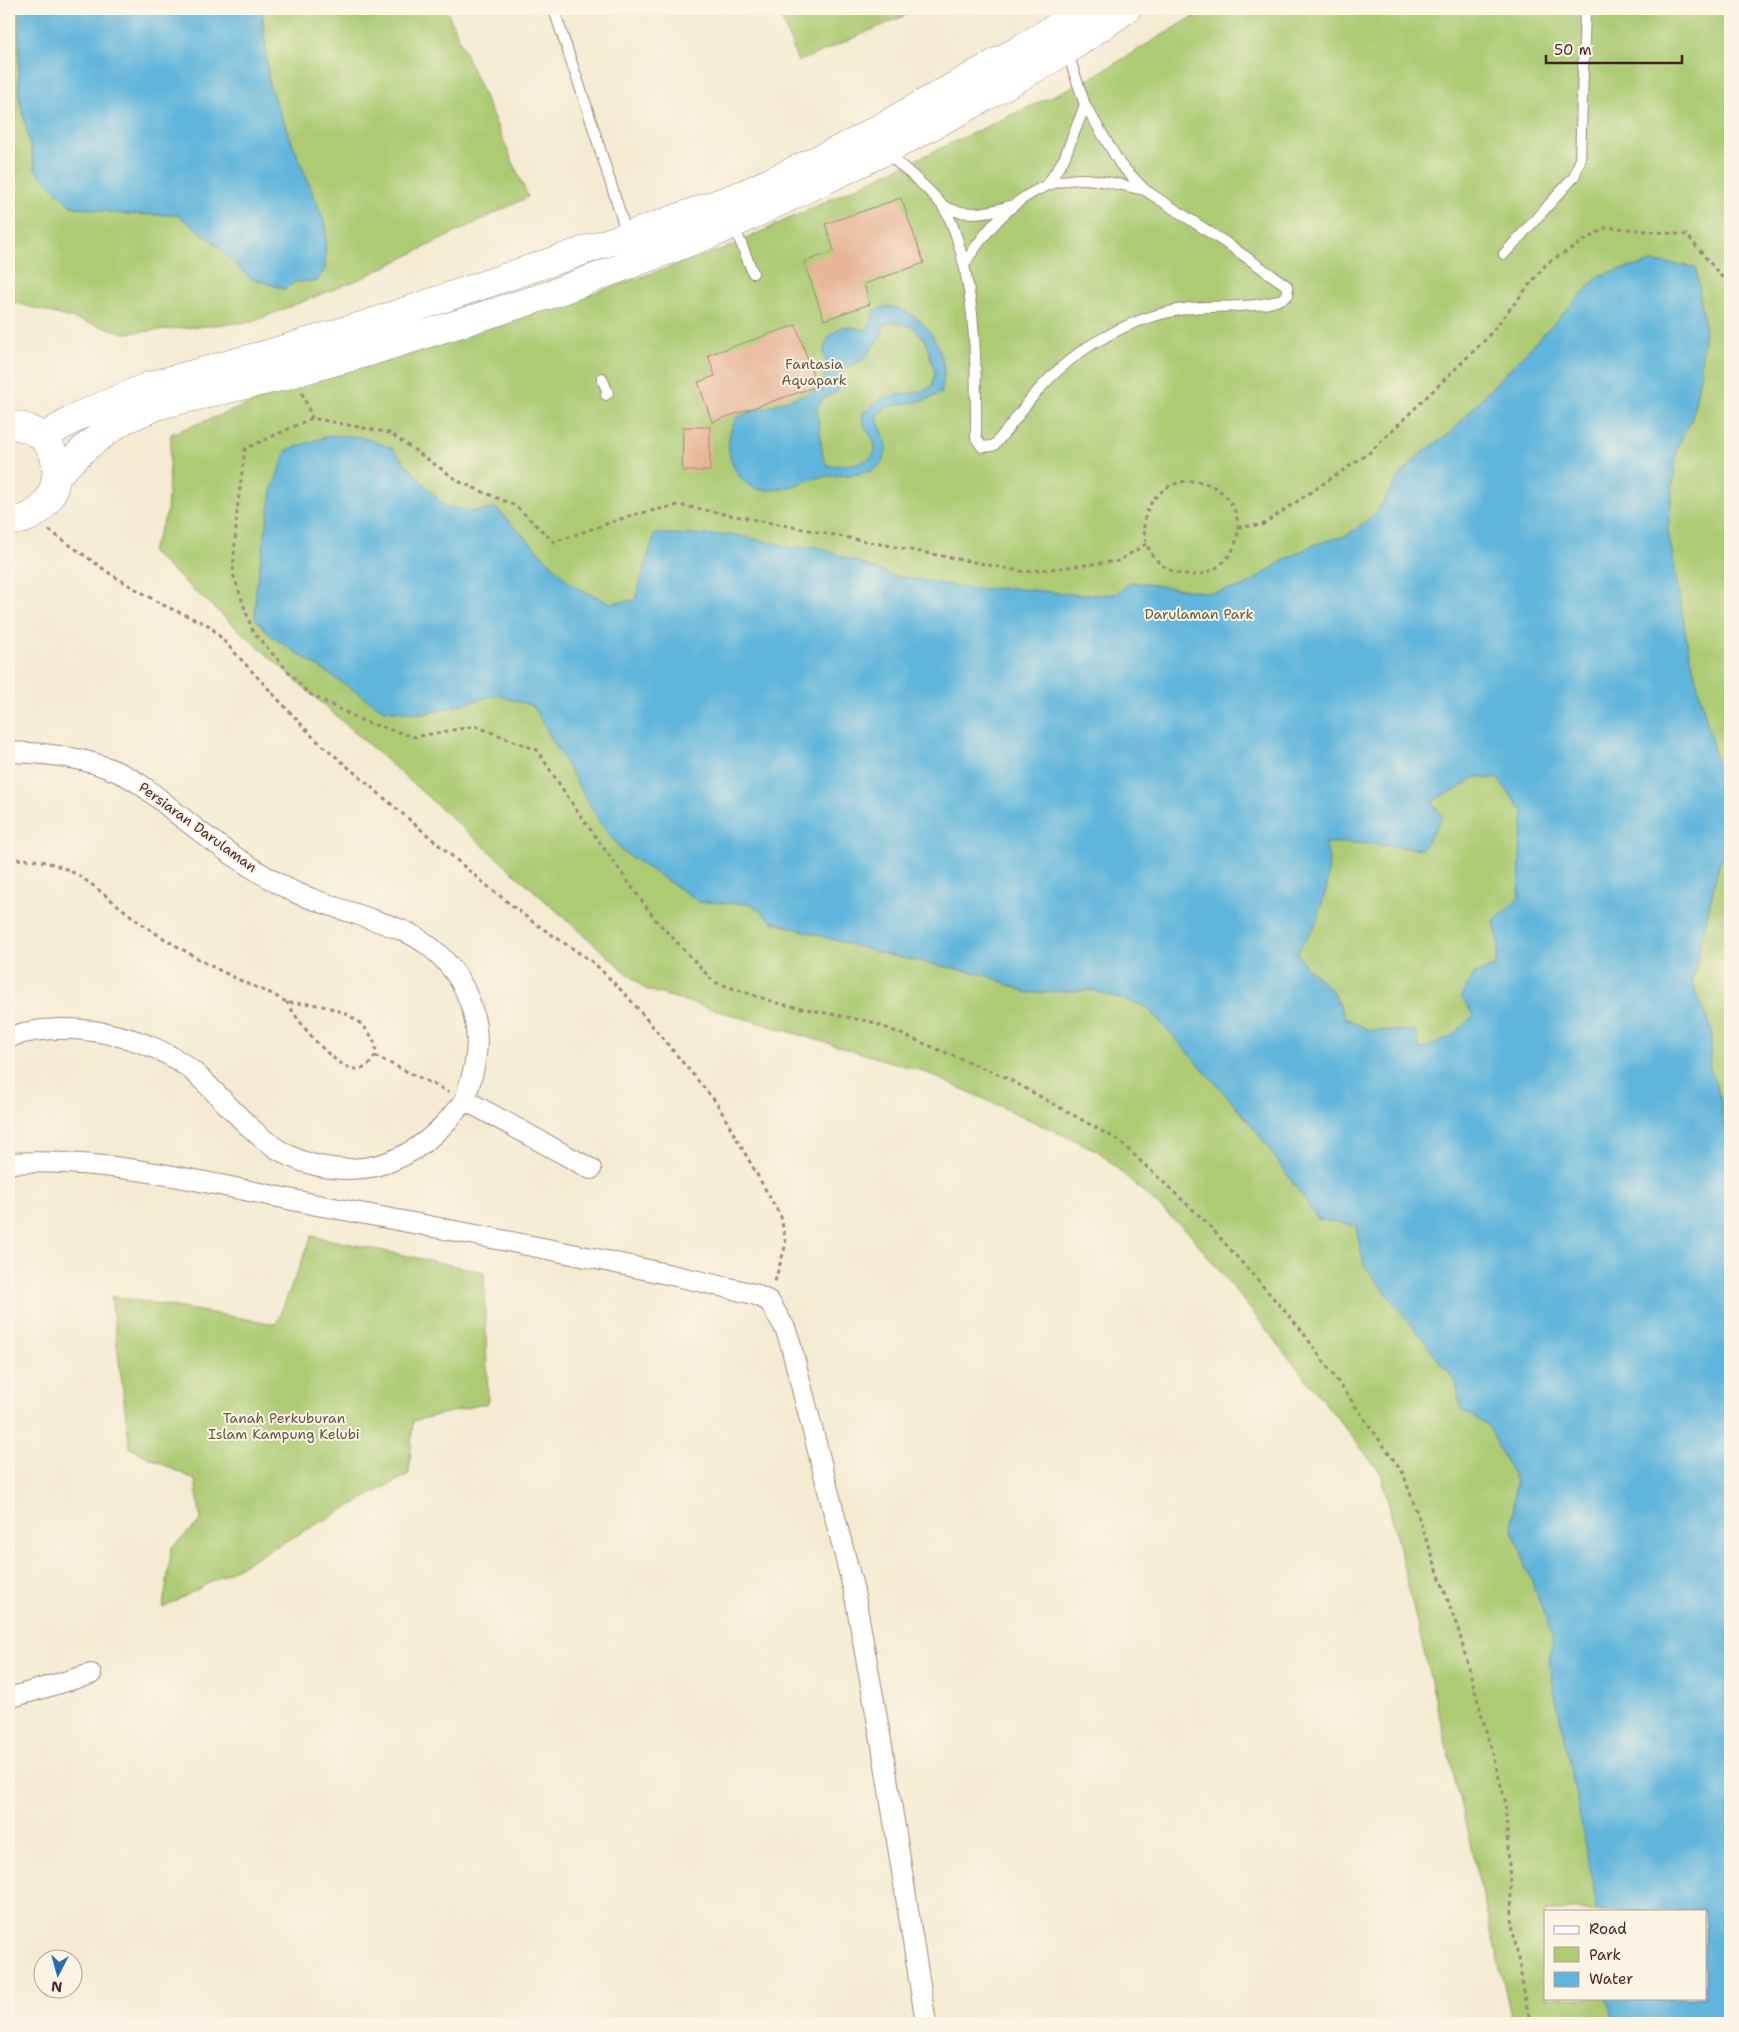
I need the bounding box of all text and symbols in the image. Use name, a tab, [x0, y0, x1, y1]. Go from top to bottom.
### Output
scale bar	[1546, 32, 1683, 64]
text: 50 m	[1554, 40, 1592, 60]
park label: Fantasia Aquapark	[781, 355, 847, 389]
park label: Darulaman Park	[1145, 605, 1253, 623]
street label: Persiaran Darulaman	[135, 778, 261, 876]
park label: Tanah Perkuburan Islam Kampung Kelubi	[208, 1409, 360, 1443]
legend	[1544, 1910, 1706, 2000]
text: Road	[1589, 1919, 1627, 1939]
text: Park	[1589, 1945, 1621, 1965]
north arrow	[32, 1950, 82, 2000]
text: Water	[1589, 1969, 1633, 1989]
text: N	[50, 1977, 63, 1996]

